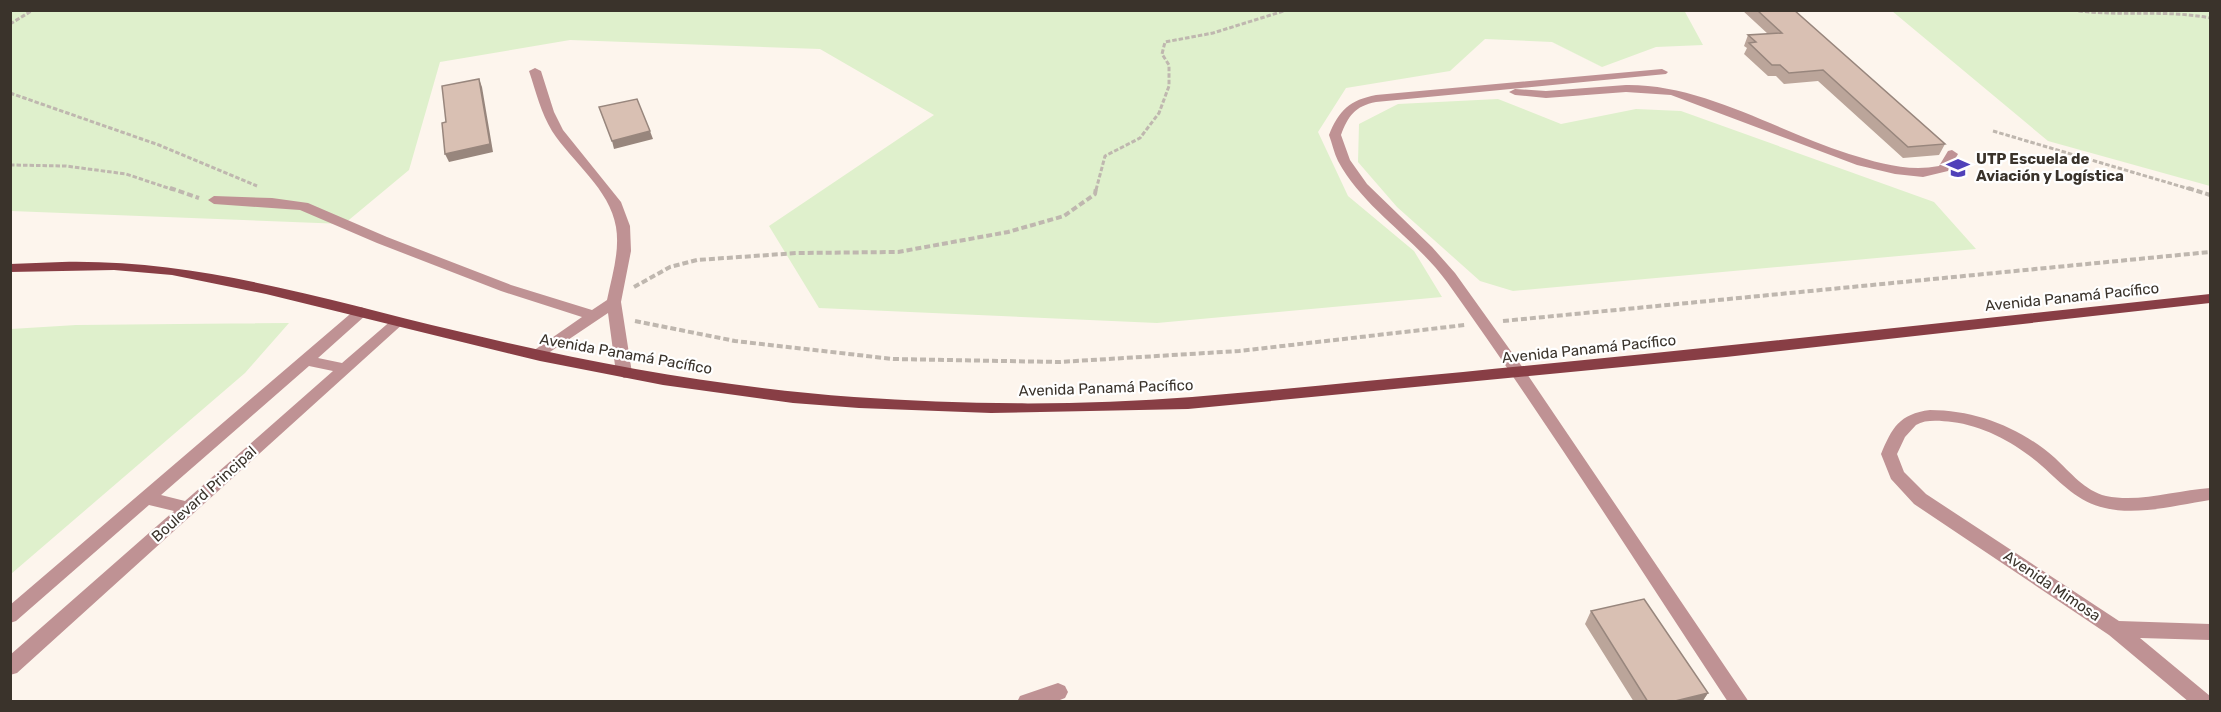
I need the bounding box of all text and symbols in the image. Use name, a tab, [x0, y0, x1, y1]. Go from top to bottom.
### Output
place label: UTP Escuela de Aviación y Logística	[1976, 150, 2124, 185]
school or university icon: UTP Escuela de Aviación y Logística	[1945, 155, 1971, 181]
street label: Avenida Panamá Pacífico	[1984, 279, 2160, 315]
street label: Avenida Panamá Pacífico	[538, 330, 714, 378]
street label: Avenida Panamá Pacífico	[1501, 331, 1677, 367]
street label: Avenida Panamá Pacífico	[1018, 376, 1194, 400]
street label: Boulevard Principal	[148, 442, 260, 546]
street label: Avenida Mimosa	[2000, 547, 2104, 625]

